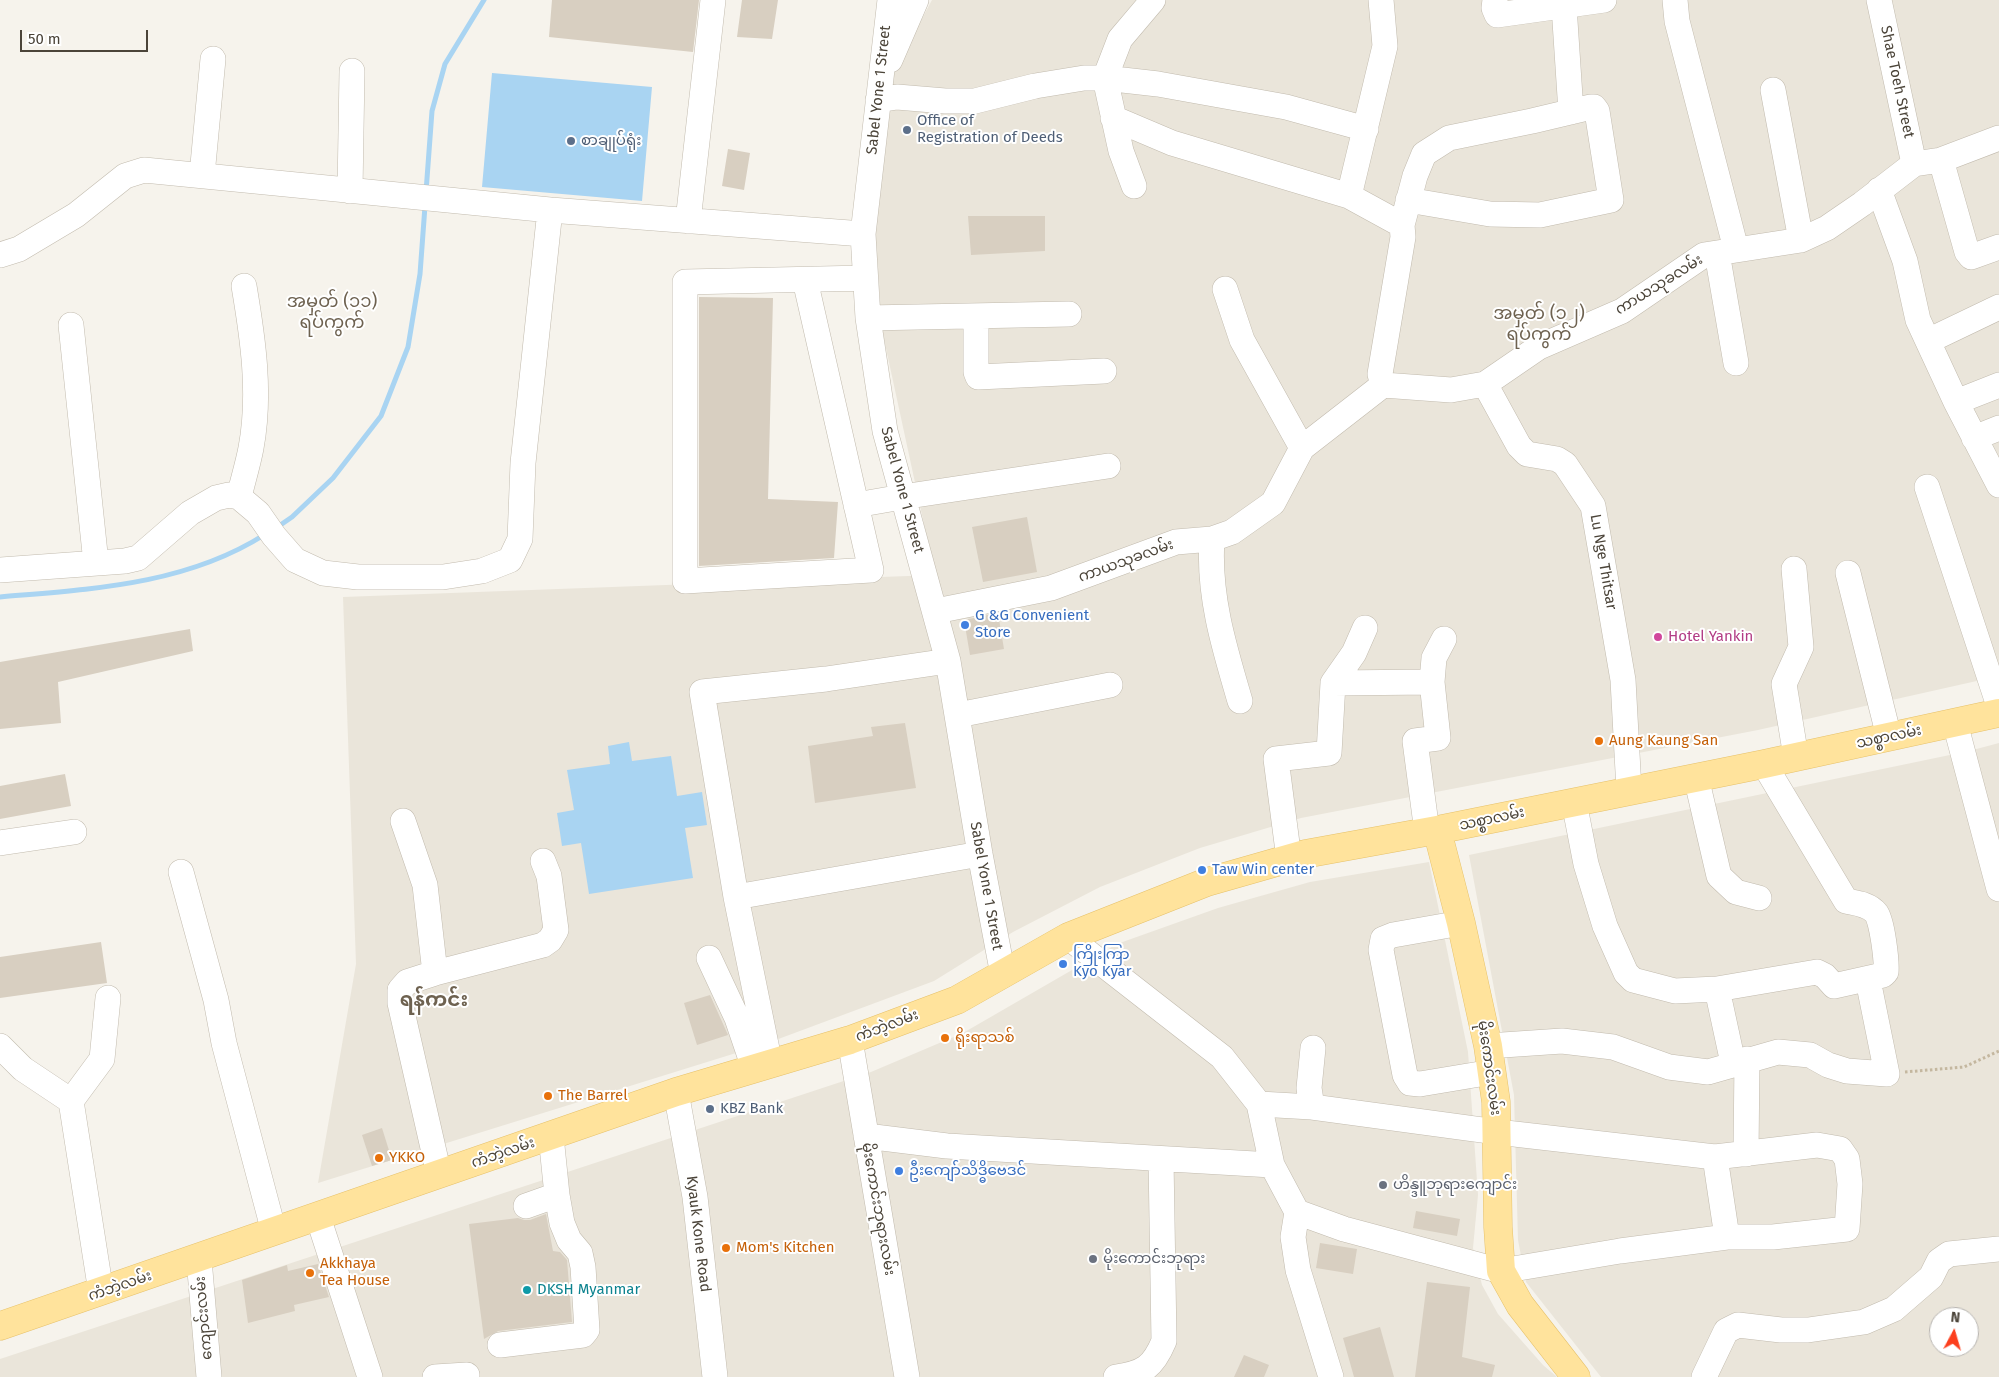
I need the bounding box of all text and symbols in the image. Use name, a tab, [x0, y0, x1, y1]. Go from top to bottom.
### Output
scale bar	[22, 20, 150, 52]
street label: Sabel Yone 1 Street	[863, 24, 895, 156]
street label: Shae Toeh Street	[1876, 24, 1918, 140]
text: 50 m	[28, 30, 61, 48]
place label: Office of Registration of Deeds	[917, 112, 1063, 147]
marker: Office of Registration of Deeds	[901, 124, 913, 136]
place label: စာချုပ်ရုံး	[581, 132, 641, 150]
marker: စာချုပ်ရုံး	[565, 135, 577, 147]
street label: ကာယသုခလမ်း	[1612, 251, 1706, 319]
district label: အမှတ် (၁၁) ရပ်ကွက်	[287, 291, 377, 334]
district label: အမှတ် (၁၂) ရပ်ကွက်	[1493, 303, 1585, 346]
street label: Sabel Yone 1 Street	[876, 425, 928, 555]
street label: Lu Nge Thitsar	[1586, 513, 1620, 611]
street label: ကာယသုခလမ်း	[1076, 535, 1176, 587]
place label: G &G Convenient Store	[975, 607, 1089, 642]
marker: G &G Convenient Store	[959, 619, 971, 631]
place label: Hotel Yankin	[1668, 628, 1753, 646]
marker: Hotel Yankin	[1652, 631, 1664, 643]
street label: သစ္စာလမ်း	[1855, 721, 1923, 753]
place label: Aung Kaung San	[1609, 732, 1718, 750]
marker: Aung Kaung San	[1593, 735, 1605, 747]
street label: သစ္စာလမ်း	[1458, 803, 1526, 835]
street label: Sabel Yone 1 Street	[966, 820, 1006, 952]
place label: Taw Win center	[1212, 861, 1314, 879]
marker: Taw Win center	[1196, 864, 1208, 876]
place label: ကြိုးကြာ Kyo Kyar	[1073, 946, 1132, 981]
marker: ကြိုးကြာ Kyo Kyar	[1057, 958, 1069, 970]
district label: ရန်ကင်း	[400, 988, 468, 1012]
street label: ကံဘဲ့လမ်း	[853, 1006, 921, 1046]
street label: မိုးကောင်းလမ်း	[1473, 1019, 1505, 1117]
place label: ရိုးရာသစ်	[955, 1029, 1015, 1047]
marker: ရိုးရာသစ်	[939, 1032, 951, 1044]
place label: The Barrel	[558, 1087, 628, 1105]
marker: The Barrel	[542, 1090, 554, 1102]
place label: KBZ Bank	[720, 1100, 783, 1118]
marker: KBZ Bank	[704, 1103, 716, 1115]
street label: ကံဘဲ့လမ်း	[469, 1134, 537, 1172]
street label: မိုးကောင်းဘုရားလမ်း	[857, 1141, 899, 1277]
place label: YKKO	[389, 1149, 425, 1167]
marker: YKKO	[373, 1152, 385, 1164]
place label: ဦးကျော်သိဒ္ဓိဗေဒင်	[909, 1162, 1026, 1180]
marker: ဦးကျော်သိဒ္ဓိဗေဒင်	[893, 1165, 905, 1177]
street label: Kyauk Kone Road	[682, 1175, 714, 1293]
place label: ဟိန္ဒူဘုရားကျောင်း	[1393, 1176, 1517, 1194]
marker: ဟိန္ဒူဘုရားကျောင်း	[1377, 1179, 1389, 1191]
place label: Mom's Kitchen	[736, 1239, 834, 1257]
marker: Mom's Kitchen	[720, 1242, 732, 1254]
place label: မိုးကောင်းဘုရား	[1103, 1250, 1205, 1268]
marker: မိုးကောင်းဘုရား	[1087, 1253, 1099, 1265]
place label: Akkhaya Tea House	[320, 1255, 390, 1290]
street label: ကံဘဲ့လမ်း	[86, 1267, 154, 1305]
marker: Akkhaya Tea House	[304, 1267, 316, 1279]
street label: ကျောင်းလမ်း	[191, 1275, 217, 1361]
place label: DKSH Myanmar	[537, 1281, 640, 1299]
marker: DKSH Myanmar	[521, 1284, 533, 1296]
north arrow	[1929, 1307, 1979, 1357]
text: N	[1950, 1309, 1961, 1327]

